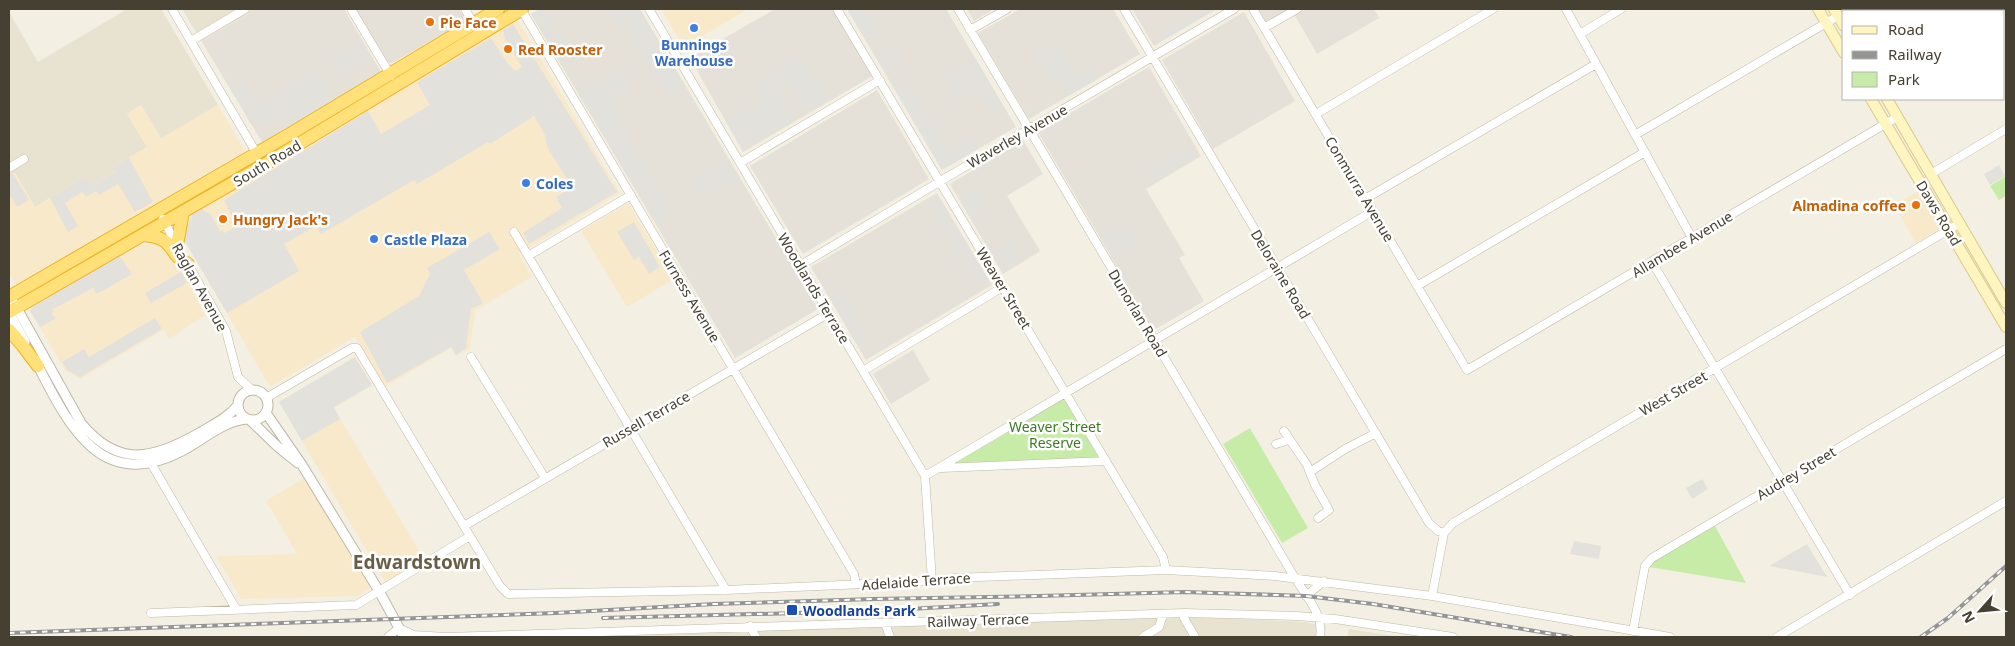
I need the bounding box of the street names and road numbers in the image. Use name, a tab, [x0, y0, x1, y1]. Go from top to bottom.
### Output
street label: Waverley Avenue	[964, 100, 1071, 172]
street label: Conmurra Avenue	[1321, 133, 1399, 245]
street label: South Road	[230, 135, 304, 191]
street label: Daws Road	[1912, 177, 1966, 249]
street label: Allambee Avenue	[1628, 206, 1736, 282]
street label: Deloraine Road	[1247, 226, 1315, 322]
street label: Woodlands Terrace	[773, 229, 855, 347]
street label: Raglan Avenue	[168, 239, 232, 335]
street label: Weaver Street	[972, 244, 1036, 332]
street label: Furness Avenue	[655, 246, 725, 346]
street label: Dunorlan Road	[1104, 266, 1172, 360]
street label: West Street	[1636, 366, 1710, 420]
street label: Russell Terrace	[599, 386, 693, 452]
street label: Audrey Street	[1753, 442, 1839, 504]
street label: Adelaide Terrace	[861, 568, 971, 594]
street label: Railway Terrace	[927, 609, 1029, 631]

